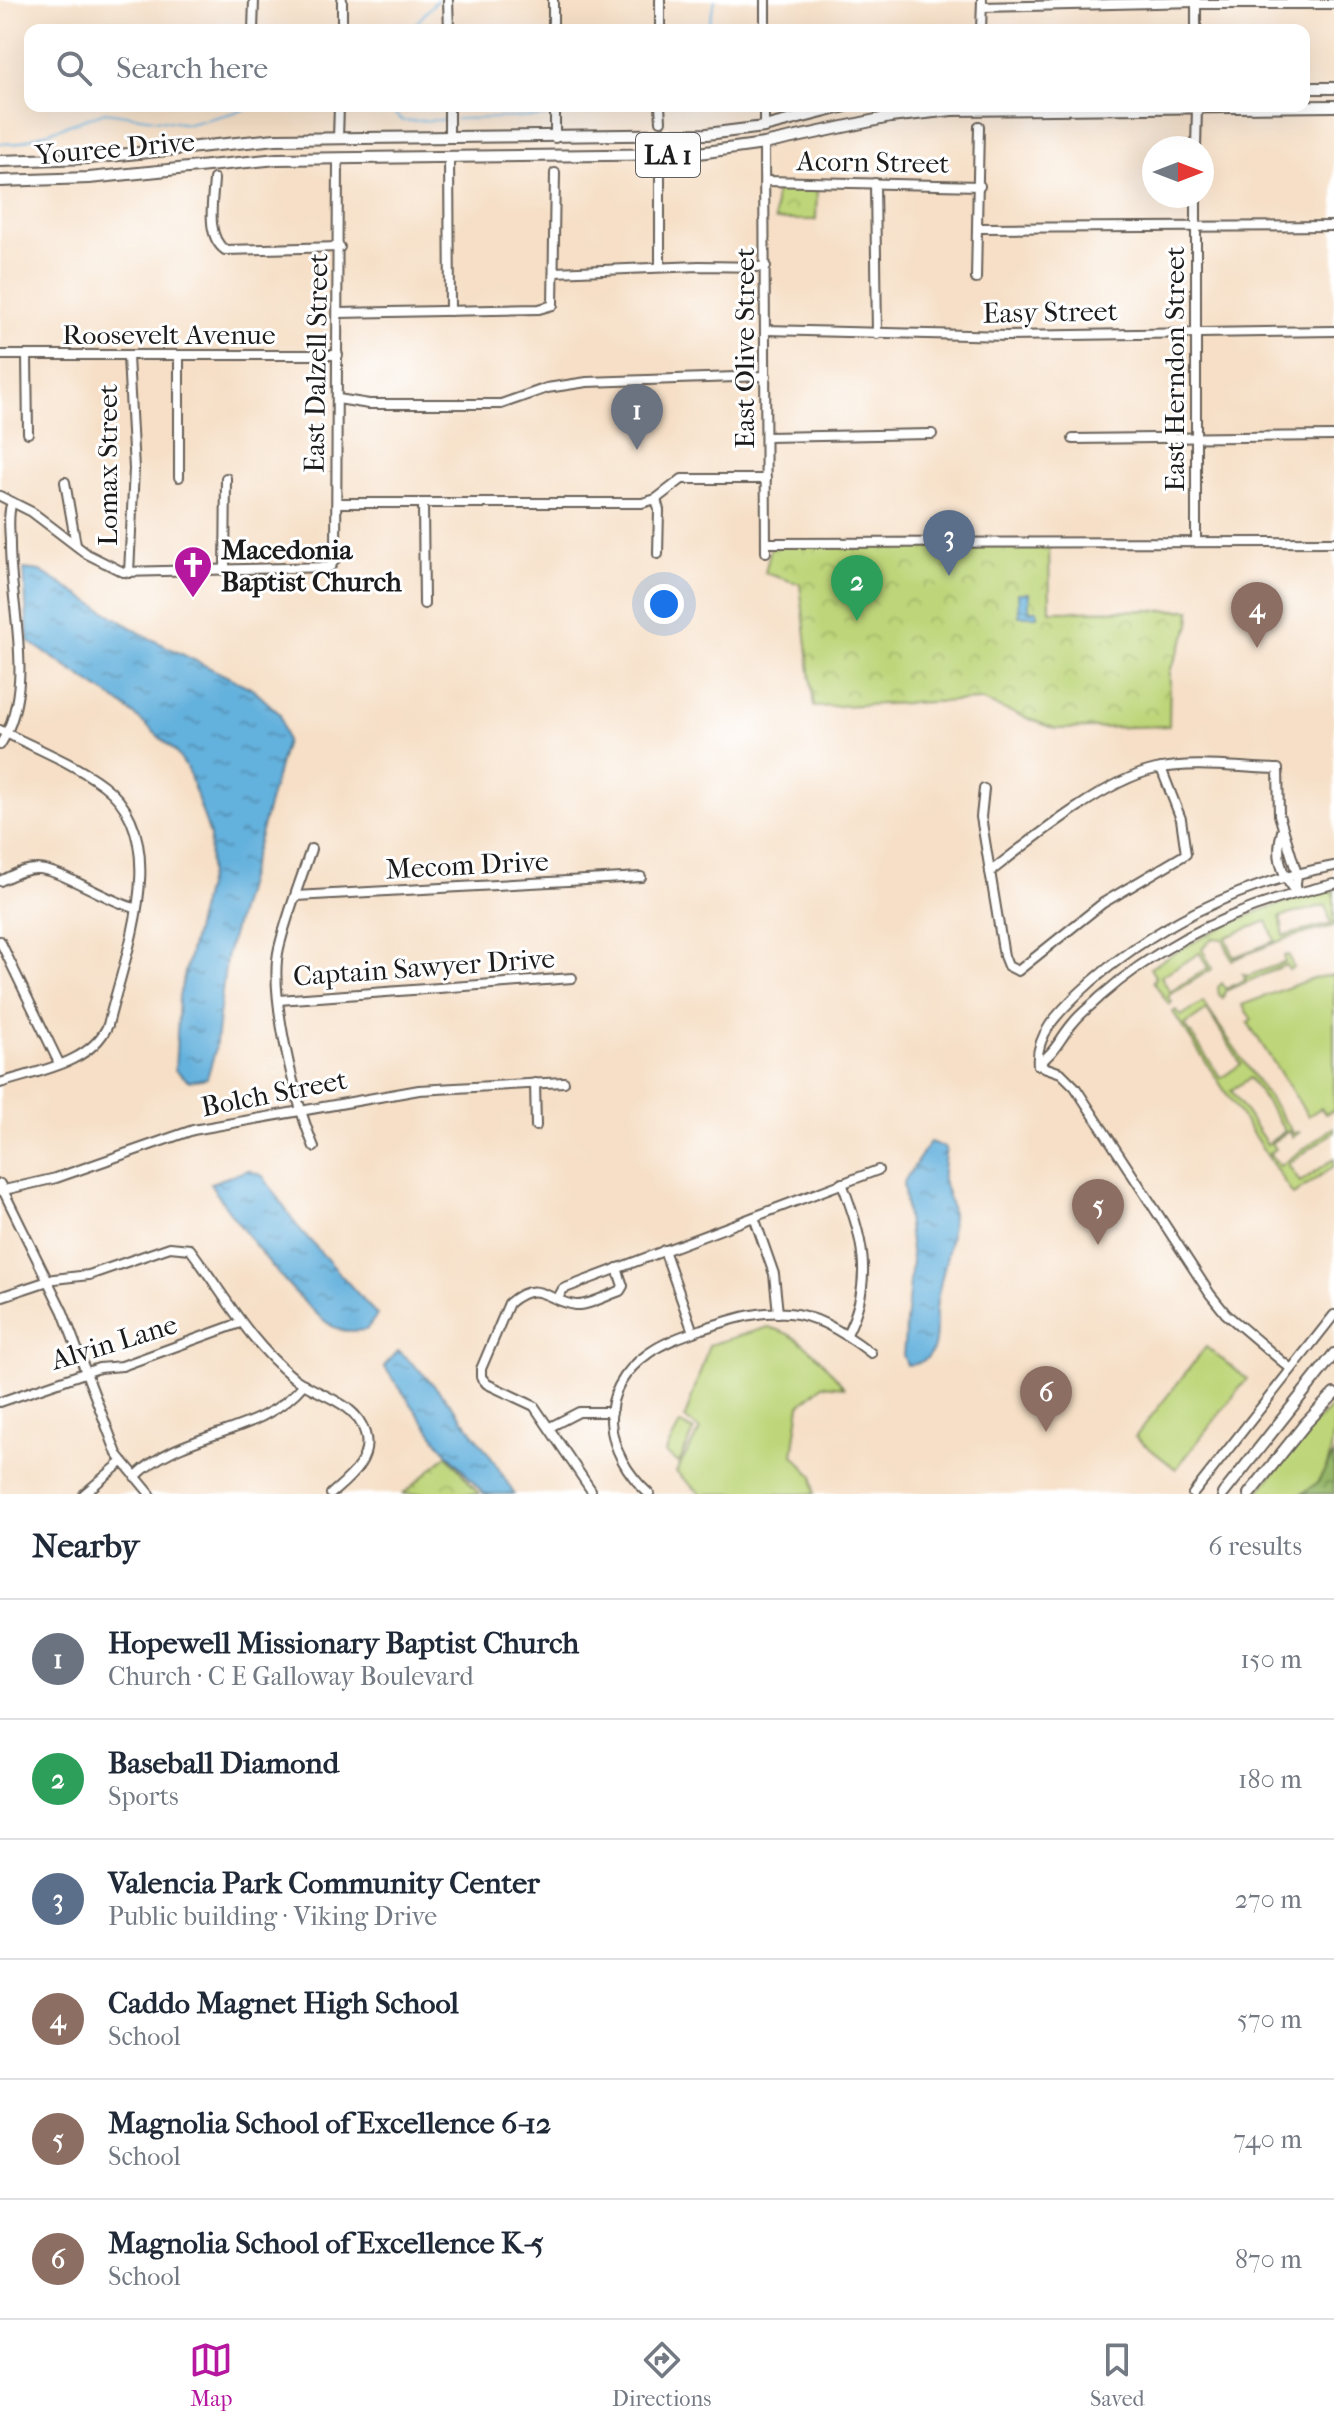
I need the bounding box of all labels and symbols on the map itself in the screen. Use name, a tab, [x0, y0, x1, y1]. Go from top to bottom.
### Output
street label: Youree Drive	[33, 125, 196, 172]
road number: LA 1	[636, 133, 700, 177]
north arrow	[1142, 136, 1214, 208]
street label: Acorn Street	[795, 144, 950, 180]
street label: East Herndon Street	[1158, 246, 1191, 492]
street label: East Olive Street	[728, 247, 761, 449]
street label: East Dalzell Street	[298, 253, 334, 473]
street label: Easy Street	[982, 294, 1118, 330]
street label: Roosevelt Avenue	[62, 318, 276, 351]
street label: Lomax Street	[91, 384, 124, 546]
pin: 1	[611, 384, 663, 450]
pin: 3	[923, 510, 975, 576]
place label: Macedonia Baptist Church	[221, 533, 402, 598]
church icon: Macedonia Baptist Church	[172, 544, 214, 599]
pin: 2	[831, 555, 883, 621]
pin: 4	[1231, 582, 1283, 648]
your location	[644, 584, 684, 624]
street label: Mecom Drive	[385, 844, 550, 886]
street label: Captain Sawyer Drive	[292, 941, 556, 993]
street label: Bolch Street	[198, 1063, 350, 1123]
pin: 5	[1072, 1179, 1124, 1245]
street label: Alvin Lane	[46, 1307, 181, 1377]
pin: 6	[1020, 1366, 1072, 1432]

